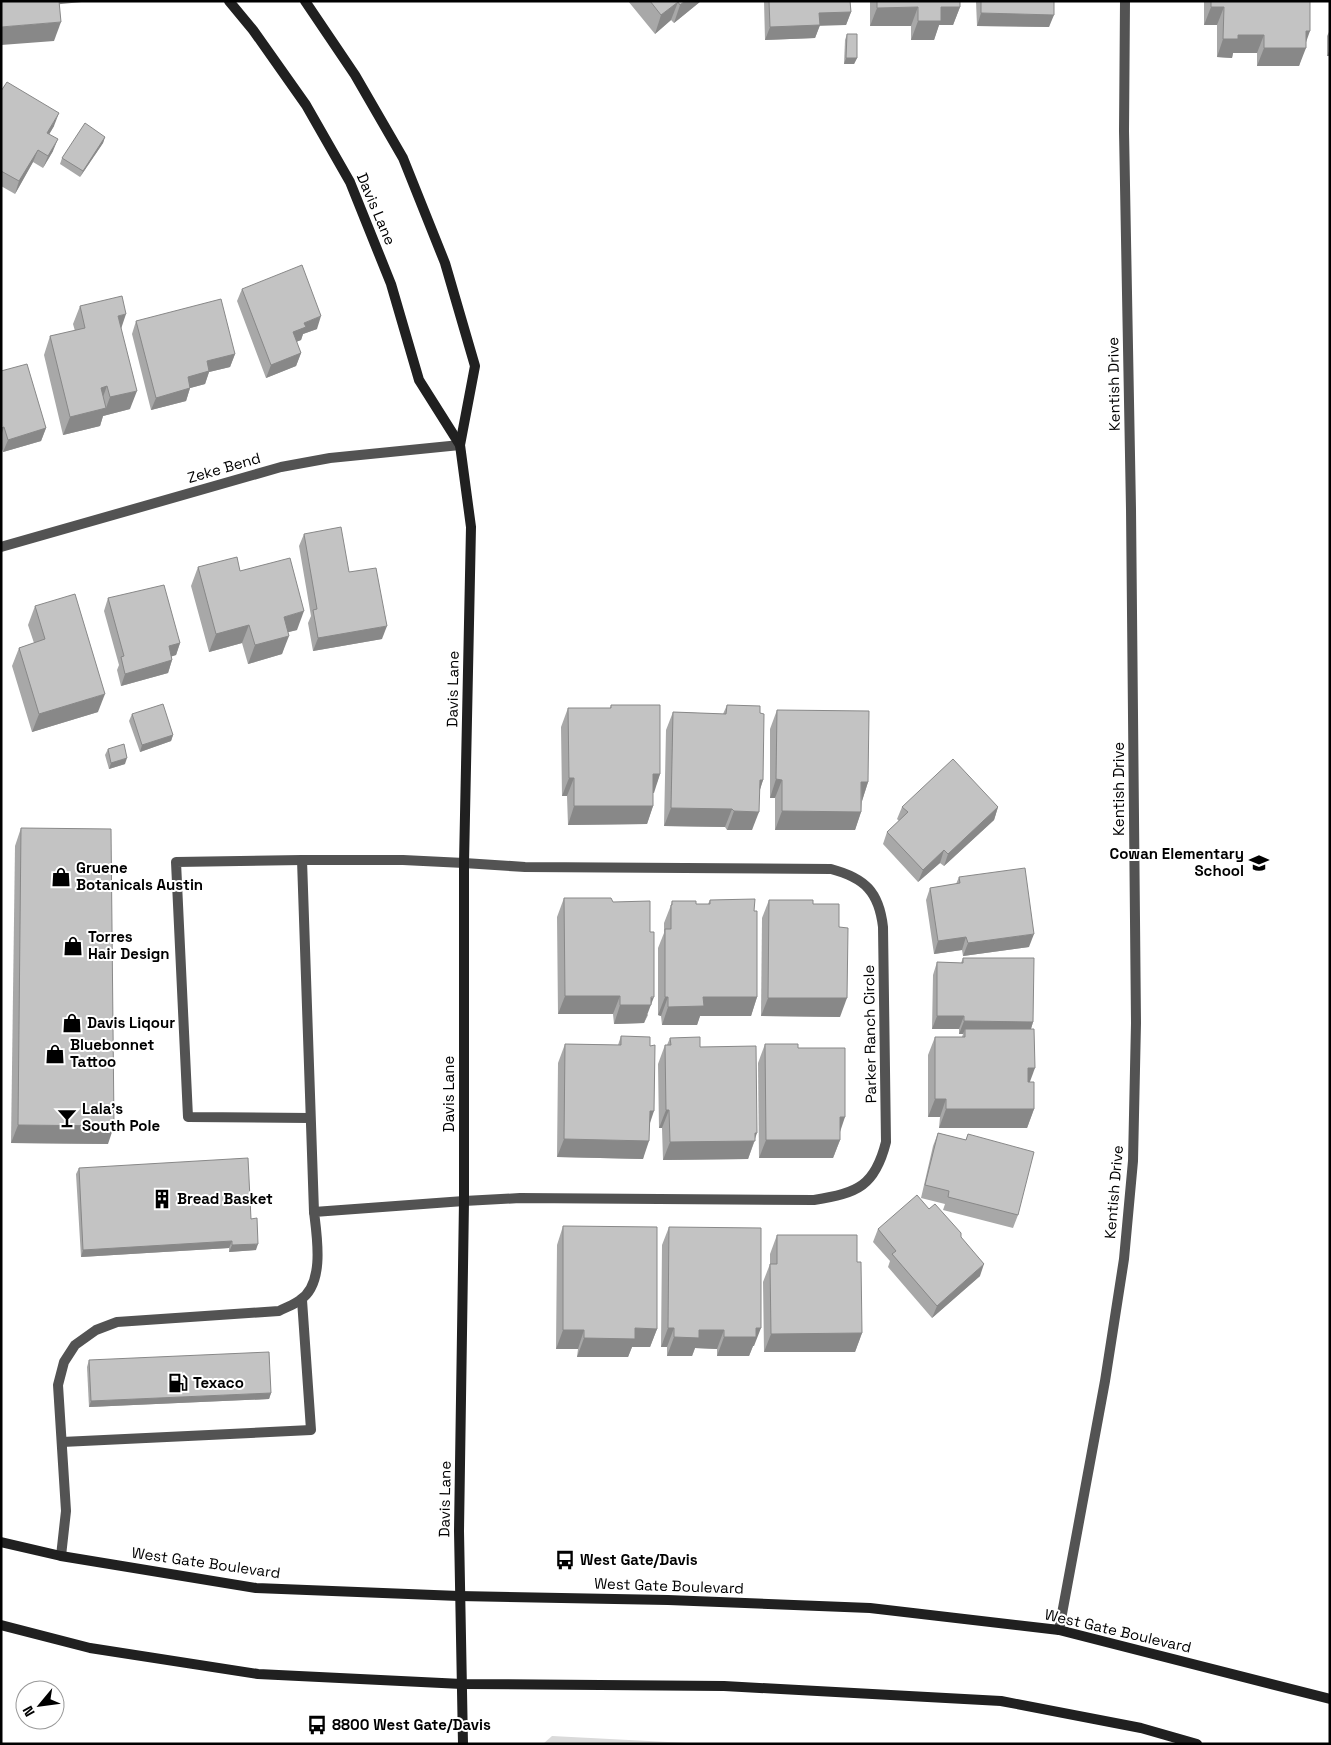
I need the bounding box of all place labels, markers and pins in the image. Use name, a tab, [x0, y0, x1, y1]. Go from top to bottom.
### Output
place label: Cowan Elementary School	[1110, 844, 1244, 880]
school or university icon: Cowan Elementary School	[1248, 852, 1270, 874]
place label: Gruene Botanicals Austin	[76, 858, 203, 894]
shop icon: Gruene Botanicals Austin	[50, 866, 72, 888]
place label: Torres Hair Design	[88, 927, 170, 963]
shop icon: Torres Hair Design	[62, 935, 84, 957]
shop icon: Davis Liqour	[61, 1012, 83, 1034]
place label: Davis Liqour	[87, 1013, 175, 1032]
place label: Bluebonnet Tattoo	[70, 1035, 154, 1071]
shop icon: Bluebonnet Tattoo	[44, 1043, 66, 1065]
place label: Lala's South Pole	[82, 1099, 160, 1135]
bar icon: Lala's South Pole	[56, 1107, 78, 1129]
building icon: Bread Basket	[151, 1188, 173, 1210]
place label: Bread Basket	[177, 1189, 273, 1208]
fuel station icon: Texaco	[167, 1372, 189, 1394]
place label: Texaco	[193, 1373, 244, 1392]
bus stop icon: West Gate/Davis	[554, 1549, 576, 1571]
place label: West Gate/Davis	[580, 1550, 698, 1569]
bus stop icon: 8800 West Gate/Davis	[306, 1714, 328, 1736]
place label: 8800 West Gate/Davis	[332, 1715, 491, 1734]

